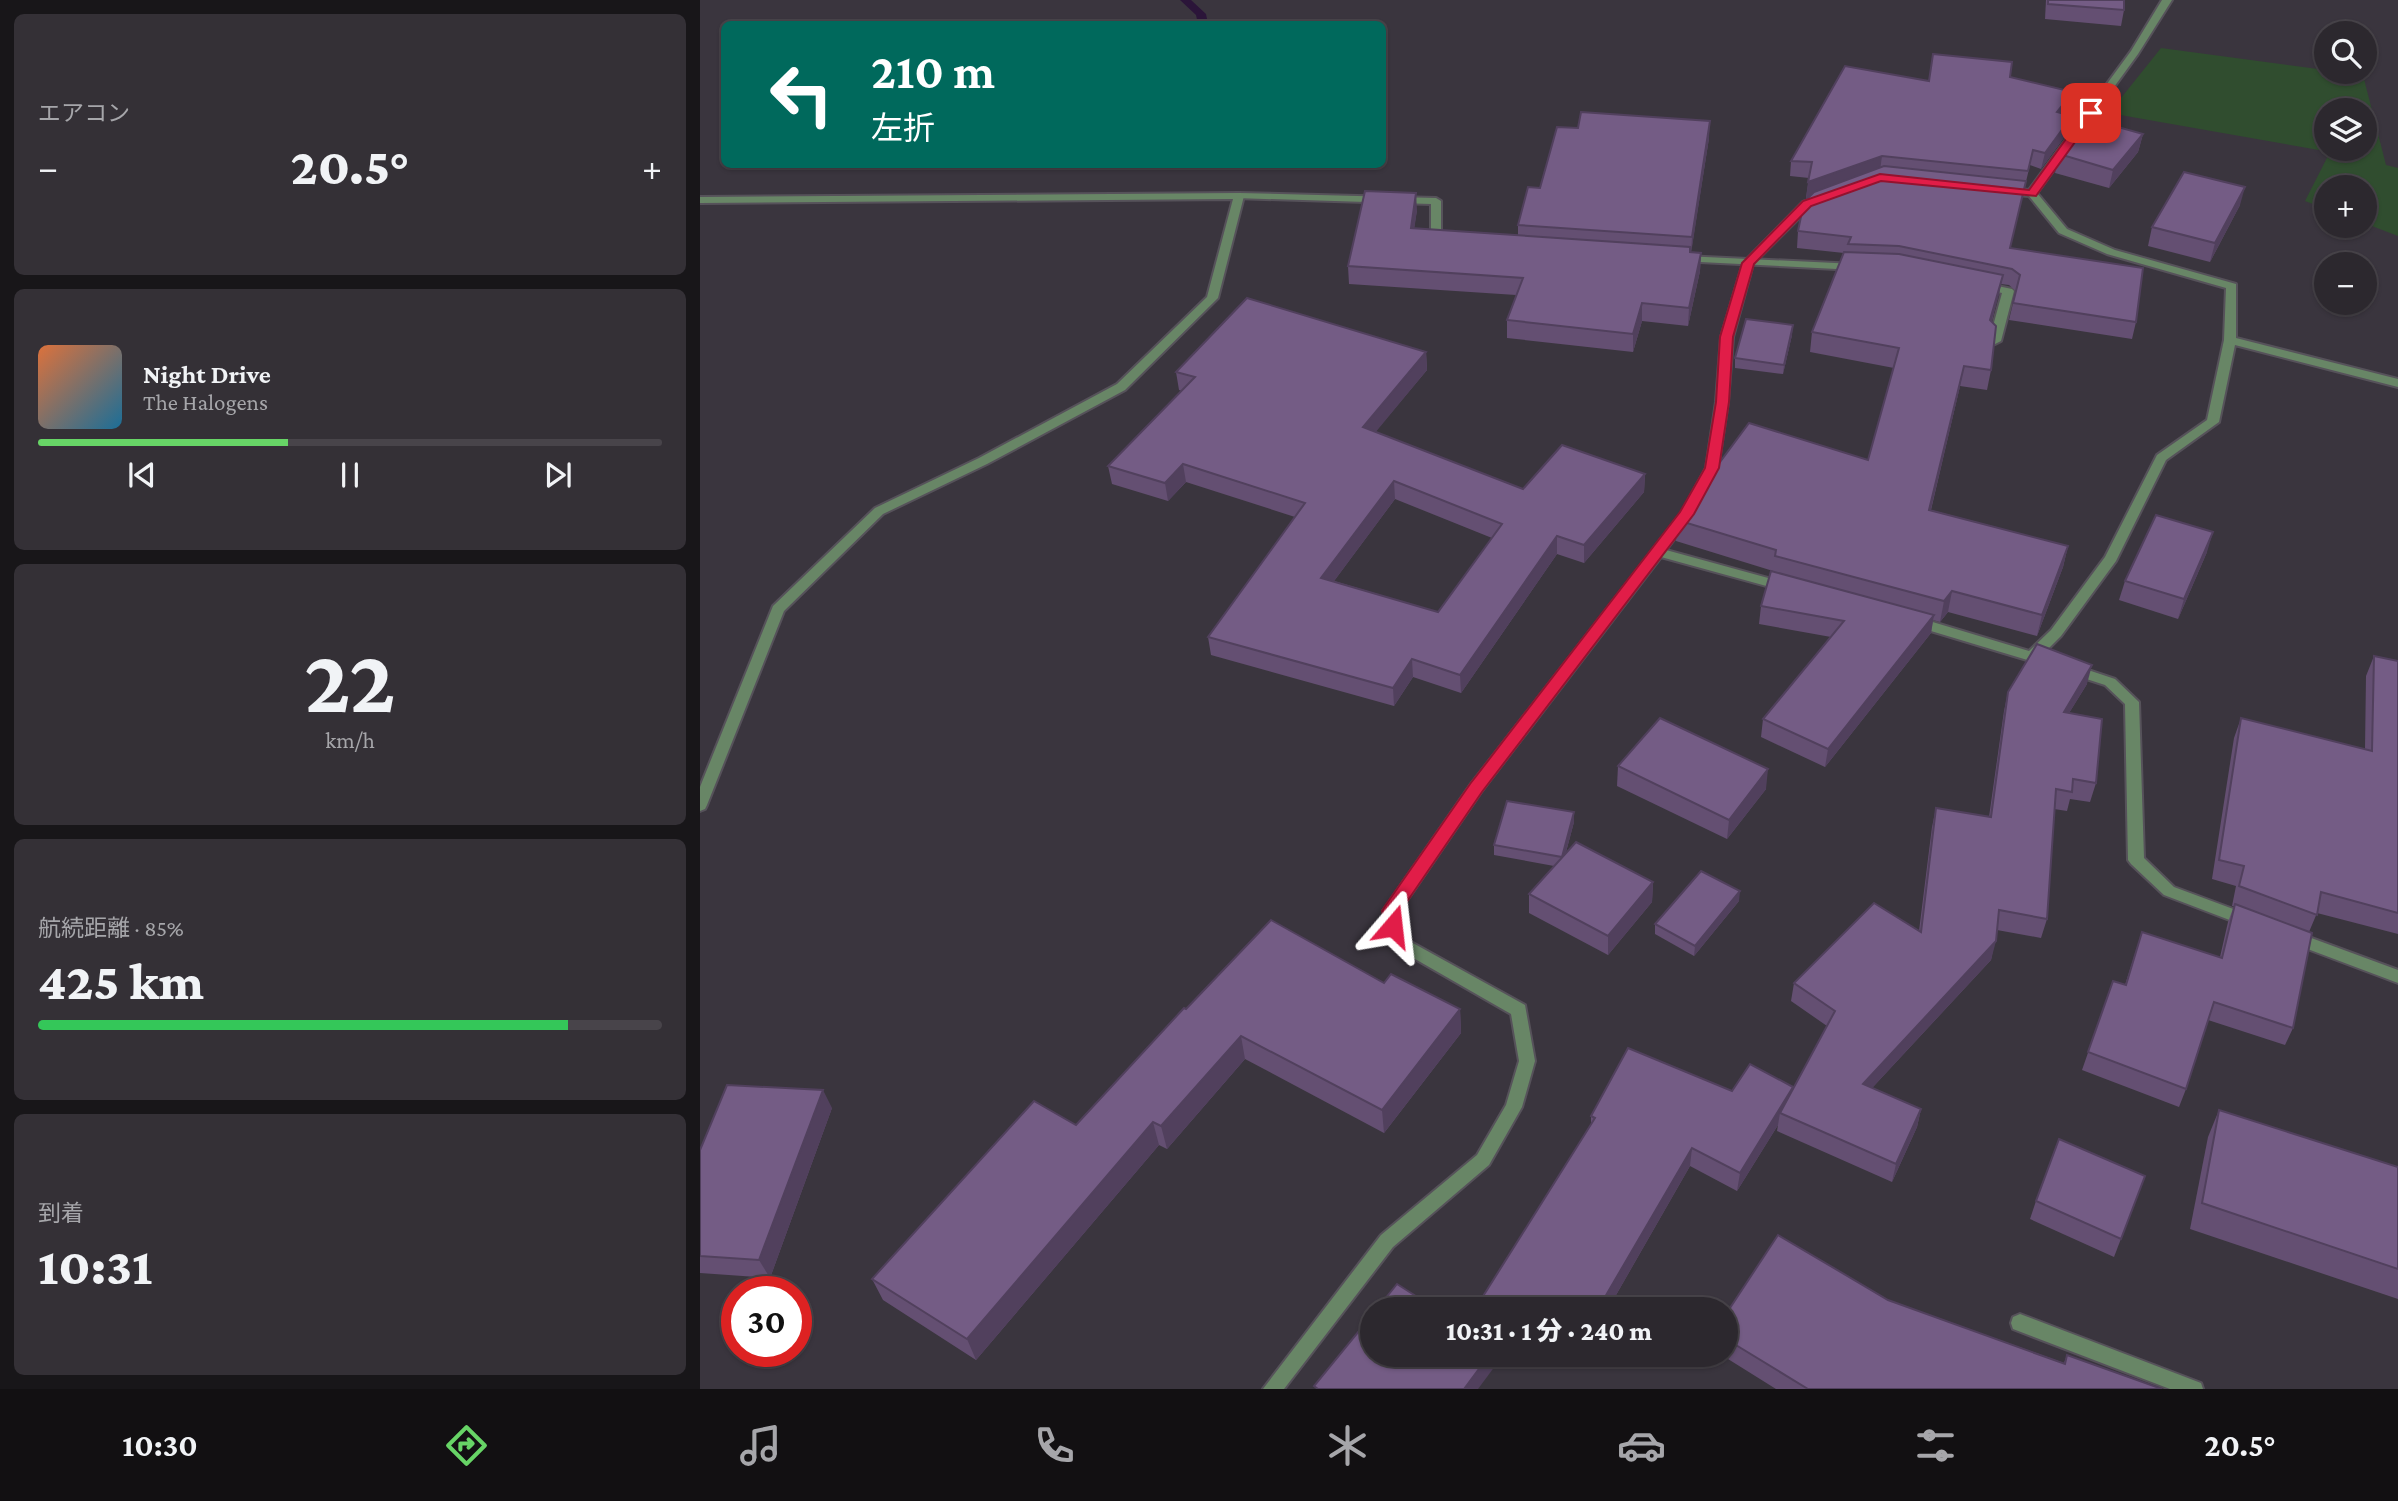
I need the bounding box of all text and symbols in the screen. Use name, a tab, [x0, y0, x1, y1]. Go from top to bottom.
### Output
map controls	[2314, 21, 2377, 315]
button: search	[2314, 21, 2377, 84]
text: 210 m	[871, 44, 995, 99]
icon: left	[756, 49, 847, 140]
pin	[2061, 83, 2121, 143]
icon: arrive	[2072, 94, 2110, 132]
button: layers	[2314, 98, 2377, 161]
text: エアコン	[38, 100, 130, 126]
text: 左折	[871, 110, 935, 146]
text: 20.5°	[290, 137, 410, 195]
text: −	[38, 146, 58, 188]
text: +	[642, 146, 662, 188]
button: +	[2314, 175, 2377, 238]
button: −	[2314, 252, 2377, 315]
text: Night Drive	[143, 360, 271, 389]
text: The Halogens	[143, 389, 268, 415]
icon: previous	[123, 456, 161, 494]
icon: pause	[331, 456, 369, 494]
icon: next	[539, 456, 577, 494]
text: 22	[304, 630, 396, 732]
text: km/h	[325, 727, 375, 753]
position arrow	[1356, 889, 1430, 963]
text: 航続距離 · 85%	[38, 915, 184, 941]
text: 425 km	[38, 952, 204, 1010]
text: 到着	[38, 1200, 84, 1226]
text: 10:31	[38, 1237, 152, 1295]
speed limit sign: 30	[721, 1276, 812, 1367]
text: 10:31 · 1 分 · 240 m	[1446, 1317, 1652, 1346]
icon: directions	[442, 1421, 491, 1470]
icon: music	[736, 1421, 785, 1470]
icon: phone	[1030, 1421, 1079, 1470]
icon: climate	[1323, 1421, 1372, 1470]
icon: car	[1617, 1421, 1666, 1470]
icon: filters	[1911, 1421, 1960, 1470]
text: 10:30	[122, 1427, 198, 1463]
text: 20.5°	[2204, 1427, 2276, 1463]

